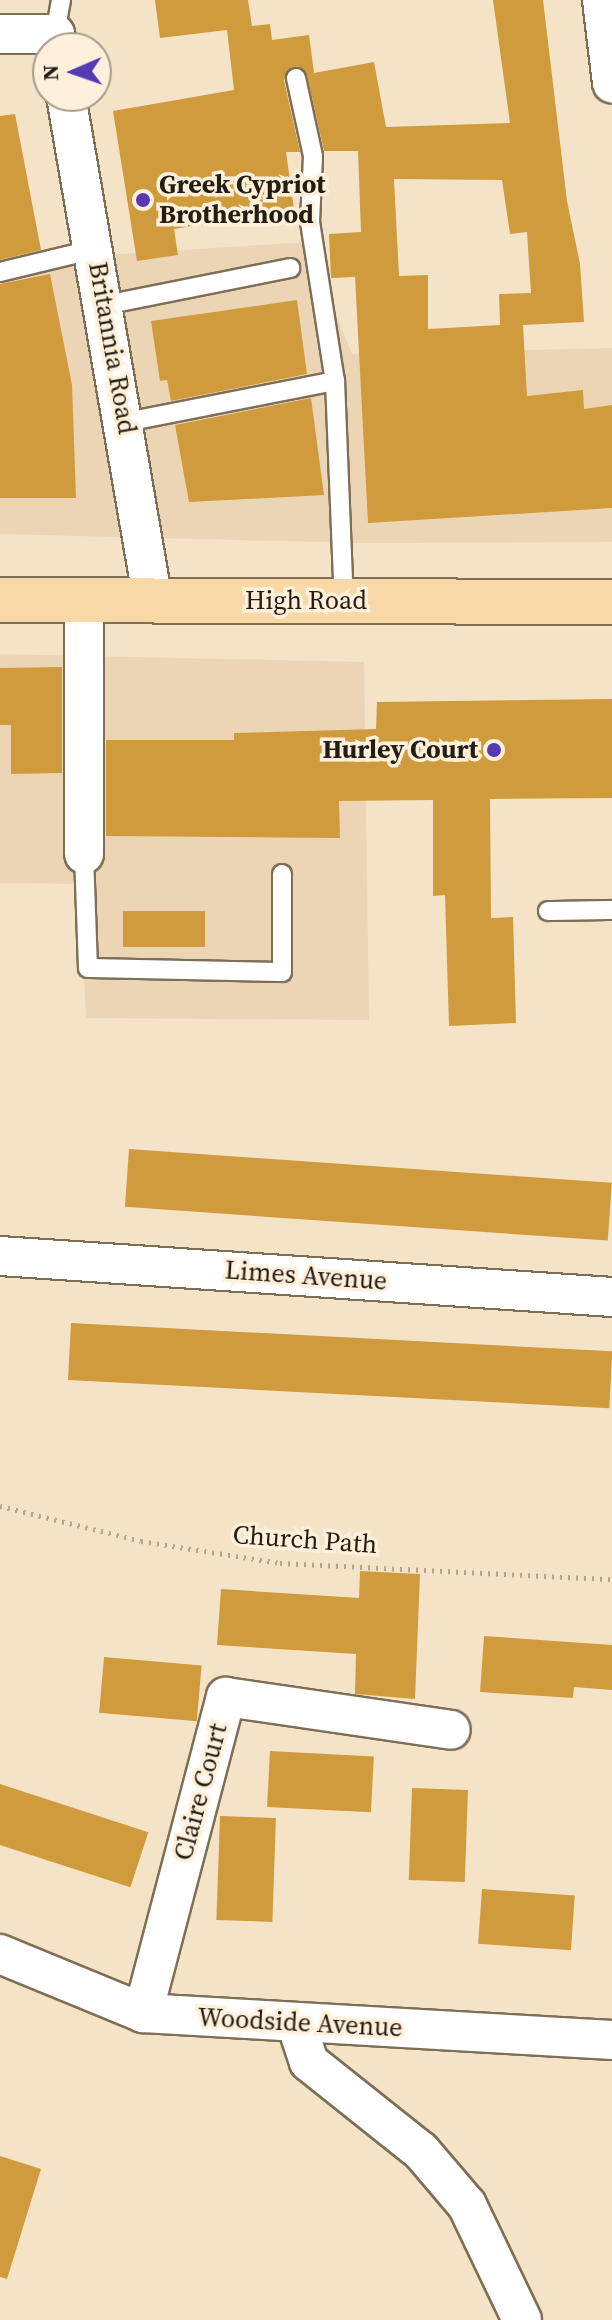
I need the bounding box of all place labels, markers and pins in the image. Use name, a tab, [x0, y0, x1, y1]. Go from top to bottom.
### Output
place label: Greek Cypriot Brotherhood	[159, 169, 326, 230]
marker: Greek Cypriot Brotherhood	[134, 191, 152, 209]
place label: Hurley Court	[322, 734, 478, 766]
marker: Hurley Court	[485, 741, 503, 759]

